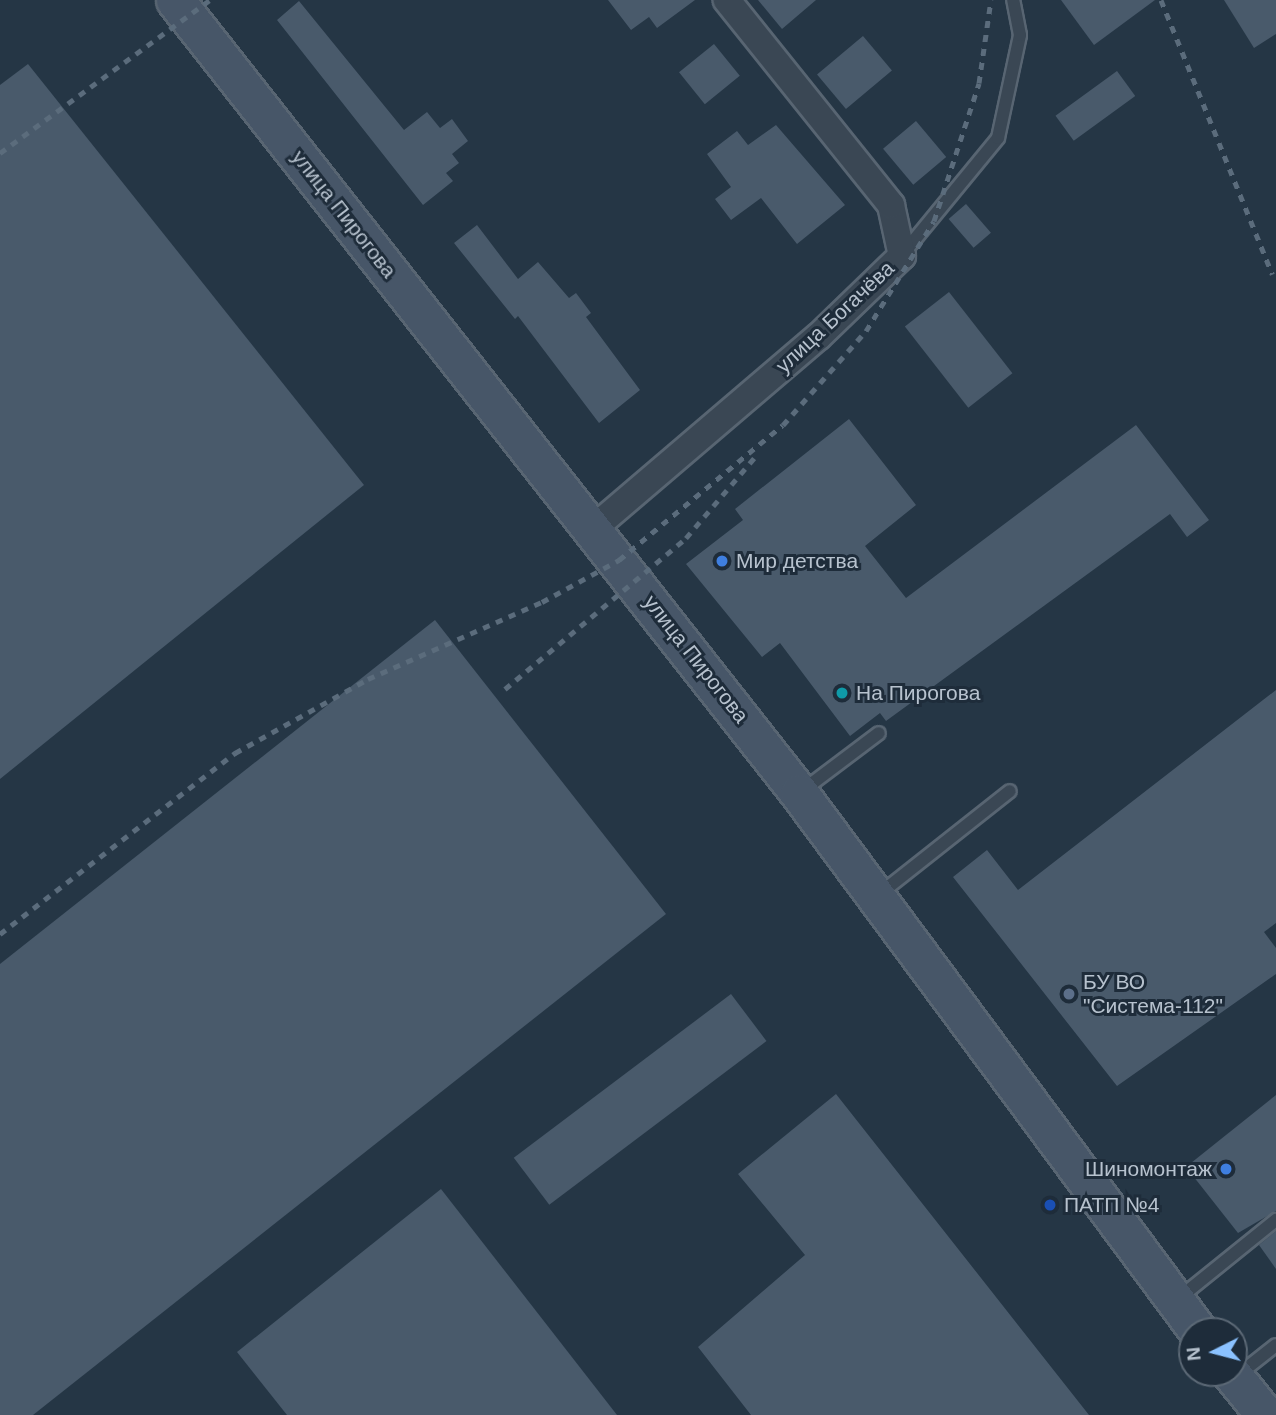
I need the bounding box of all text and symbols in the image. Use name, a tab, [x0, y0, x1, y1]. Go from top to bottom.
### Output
street label: улица Пирогова	[286, 145, 402, 283]
street label: улица Богачёва	[771, 256, 899, 378]
place label: Мир детства	[736, 548, 858, 574]
marker: Мир детства	[714, 553, 730, 569]
street label: улица Пирогова	[638, 590, 754, 728]
place label: На Пирогова	[856, 680, 980, 706]
marker: На Пирогова	[834, 685, 850, 701]
place label: БУ ВО "Система-112"	[1083, 969, 1223, 1019]
marker: БУ ВО "Система-112"	[1061, 986, 1077, 1002]
place label: Шиномонтаж	[1085, 1156, 1212, 1182]
marker: Шиномонтаж	[1218, 1161, 1234, 1177]
place label: ПАТП №4	[1064, 1192, 1159, 1218]
marker: ПАТП №4	[1042, 1197, 1058, 1213]
north arrow	[1178, 1317, 1248, 1387]
text: N	[1182, 1346, 1205, 1362]

